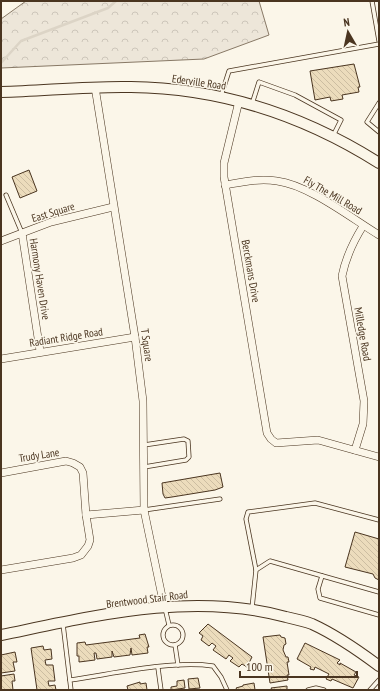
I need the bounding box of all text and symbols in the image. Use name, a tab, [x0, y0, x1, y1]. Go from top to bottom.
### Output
north arrow	[328, 12, 368, 52]
text: N	[342, 15, 351, 30]
street label: Ederville Road	[171, 71, 227, 93]
street label: Fly The Mill Road	[301, 173, 365, 217]
street label: East Square	[30, 199, 77, 225]
street label: Harmony Haven Drive	[27, 237, 53, 321]
street label: Berckmans Drive	[239, 239, 263, 304]
street label: Milledge Road	[351, 306, 375, 362]
street label: Radiant Ridge Road	[28, 324, 104, 350]
street label: T Square	[138, 328, 156, 363]
street label: Trudy Lane	[18, 445, 61, 465]
street label: Brentwood Stair Road	[105, 587, 189, 611]
scale bar	[240, 653, 357, 679]
text: 100 m	[246, 659, 273, 674]

